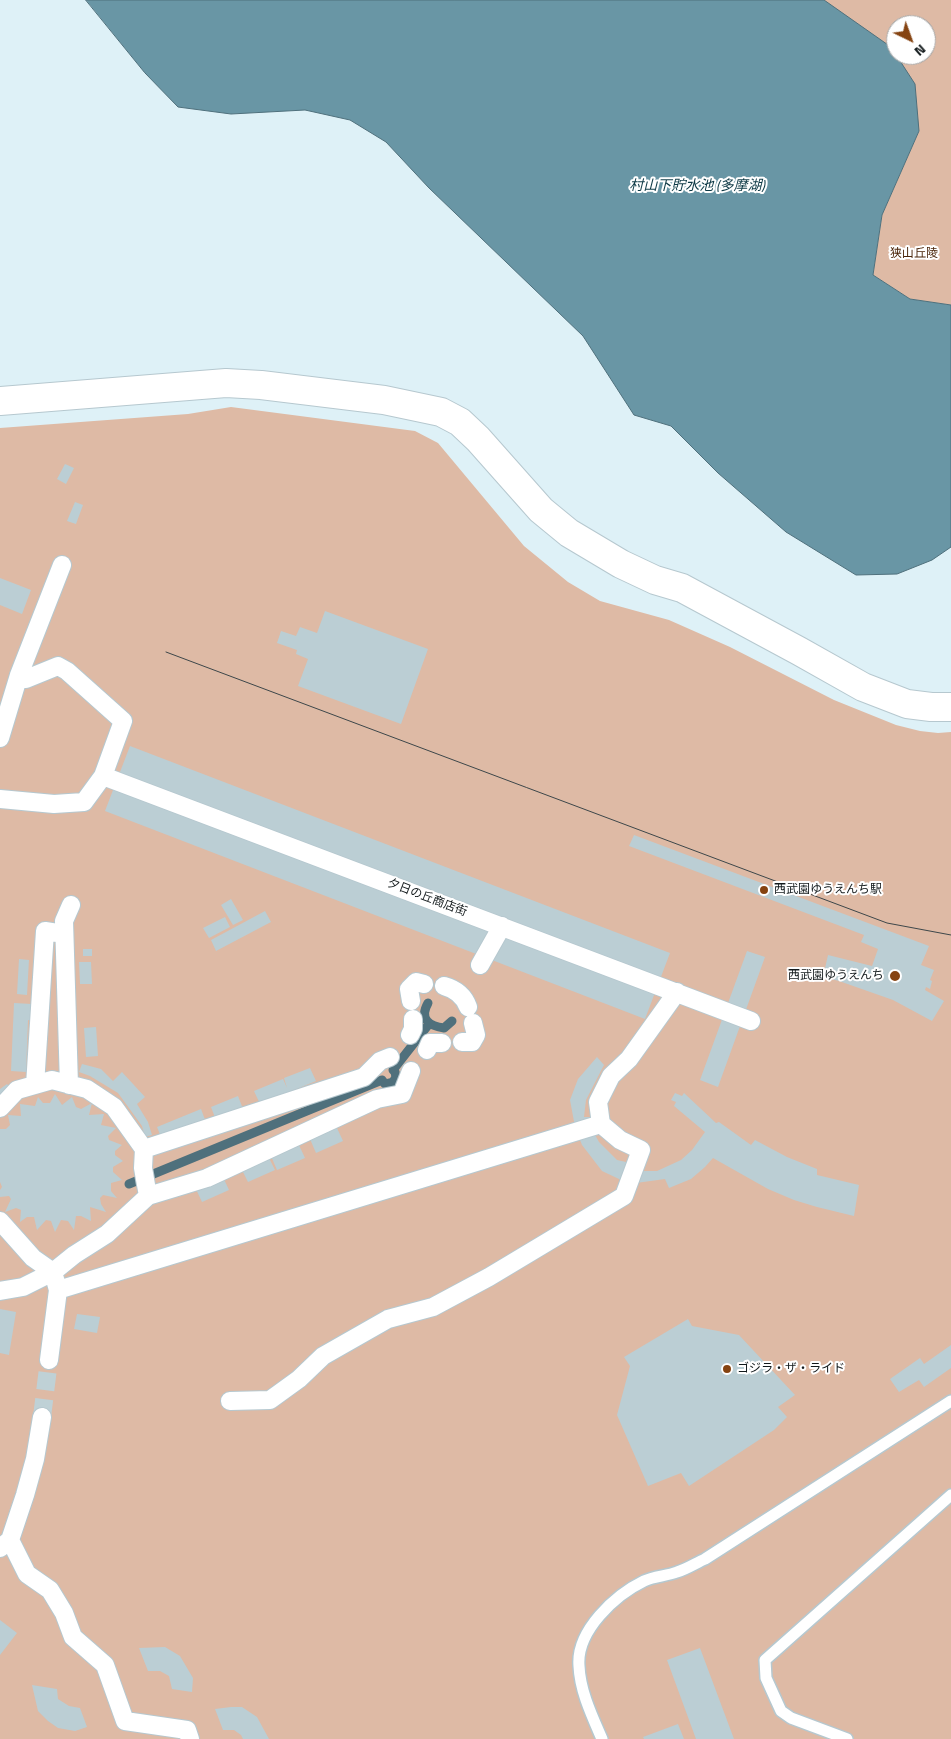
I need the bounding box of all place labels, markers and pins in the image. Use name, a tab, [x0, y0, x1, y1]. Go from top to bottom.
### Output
place label: 西武園ゆうえんち駅	[774, 883, 882, 897]
marker: 西武園ゆうえんち駅	[758, 884, 770, 896]
place label: 西武園ゆうえんち	[788, 969, 884, 983]
marker: 西武園ゆうえんち	[888, 969, 902, 983]
place label: ゴジラ・ザ・ライド	[737, 1362, 845, 1376]
marker: ゴジラ・ザ・ライド	[721, 1363, 733, 1375]

